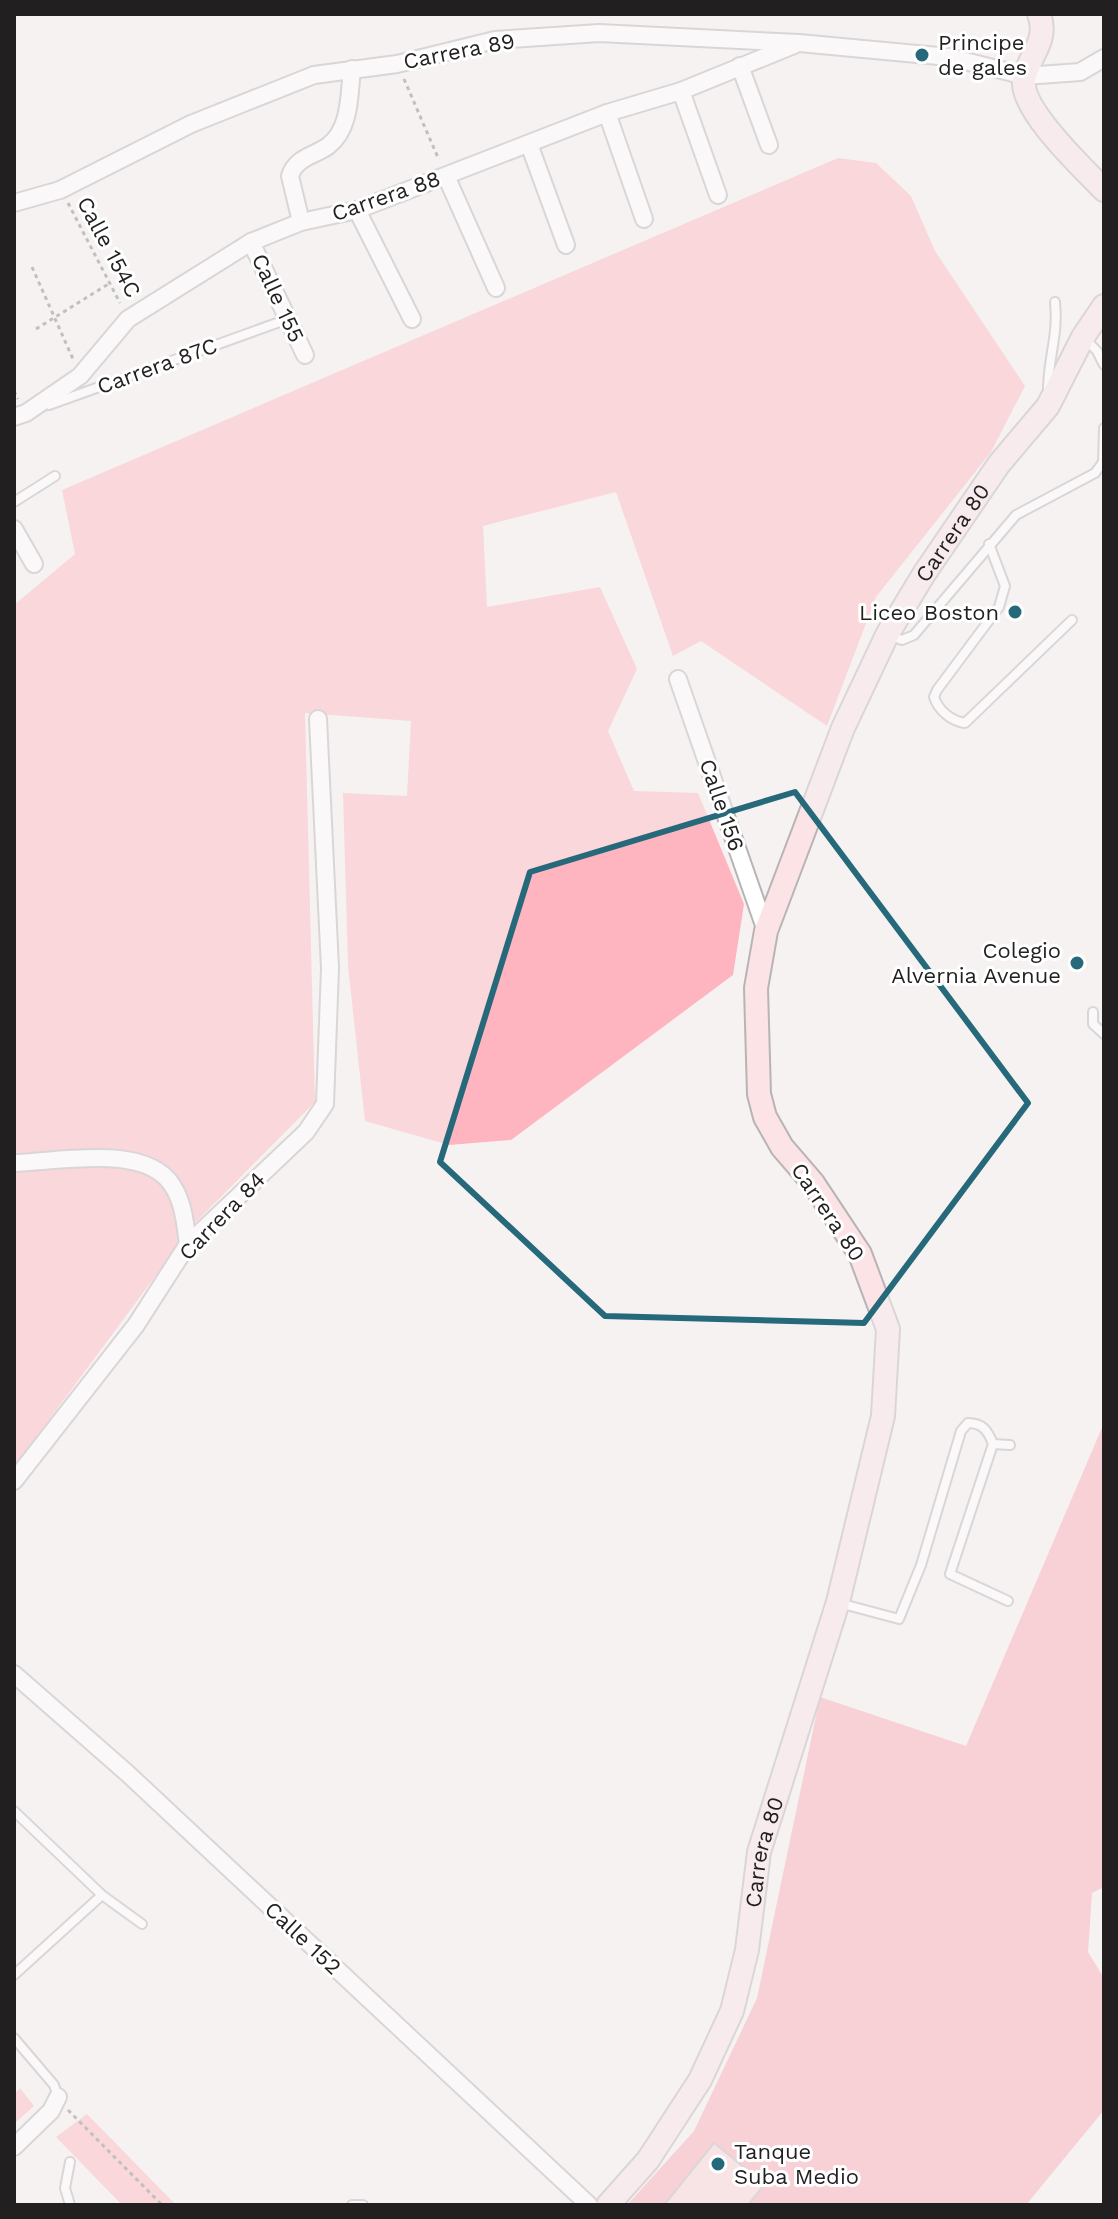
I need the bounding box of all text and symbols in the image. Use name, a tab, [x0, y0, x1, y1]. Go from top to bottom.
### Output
street label: Carrera 89	[401, 28, 517, 74]
place label: Principe de gales	[938, 30, 1027, 80]
marker: Principe de gales	[913, 46, 931, 64]
street label: Carrera 88	[328, 166, 444, 226]
street label: Calle 154C	[72, 192, 146, 302]
street label: Calle 155	[247, 250, 309, 346]
street label: Carrera 87C	[94, 333, 220, 399]
street label: Carrera 80	[910, 479, 994, 587]
place label: Liceo Boston	[859, 600, 999, 625]
marker: Liceo Boston	[1006, 603, 1024, 621]
street label: Calle 156	[695, 756, 749, 854]
place label: Colegio Alvernia Avenue	[891, 938, 1061, 988]
marker: Colegio Alvernia Avenue	[1068, 954, 1086, 972]
street label: Carrera 80	[786, 1158, 870, 1266]
street label: Carrera 84	[174, 1167, 270, 1265]
street label: Carrera 80	[740, 1794, 788, 1909]
street label: Calle 152	[260, 1896, 346, 1980]
place label: Tanque Suba Medio	[734, 2139, 859, 2189]
marker: Tanque Suba Medio	[709, 2155, 727, 2173]

